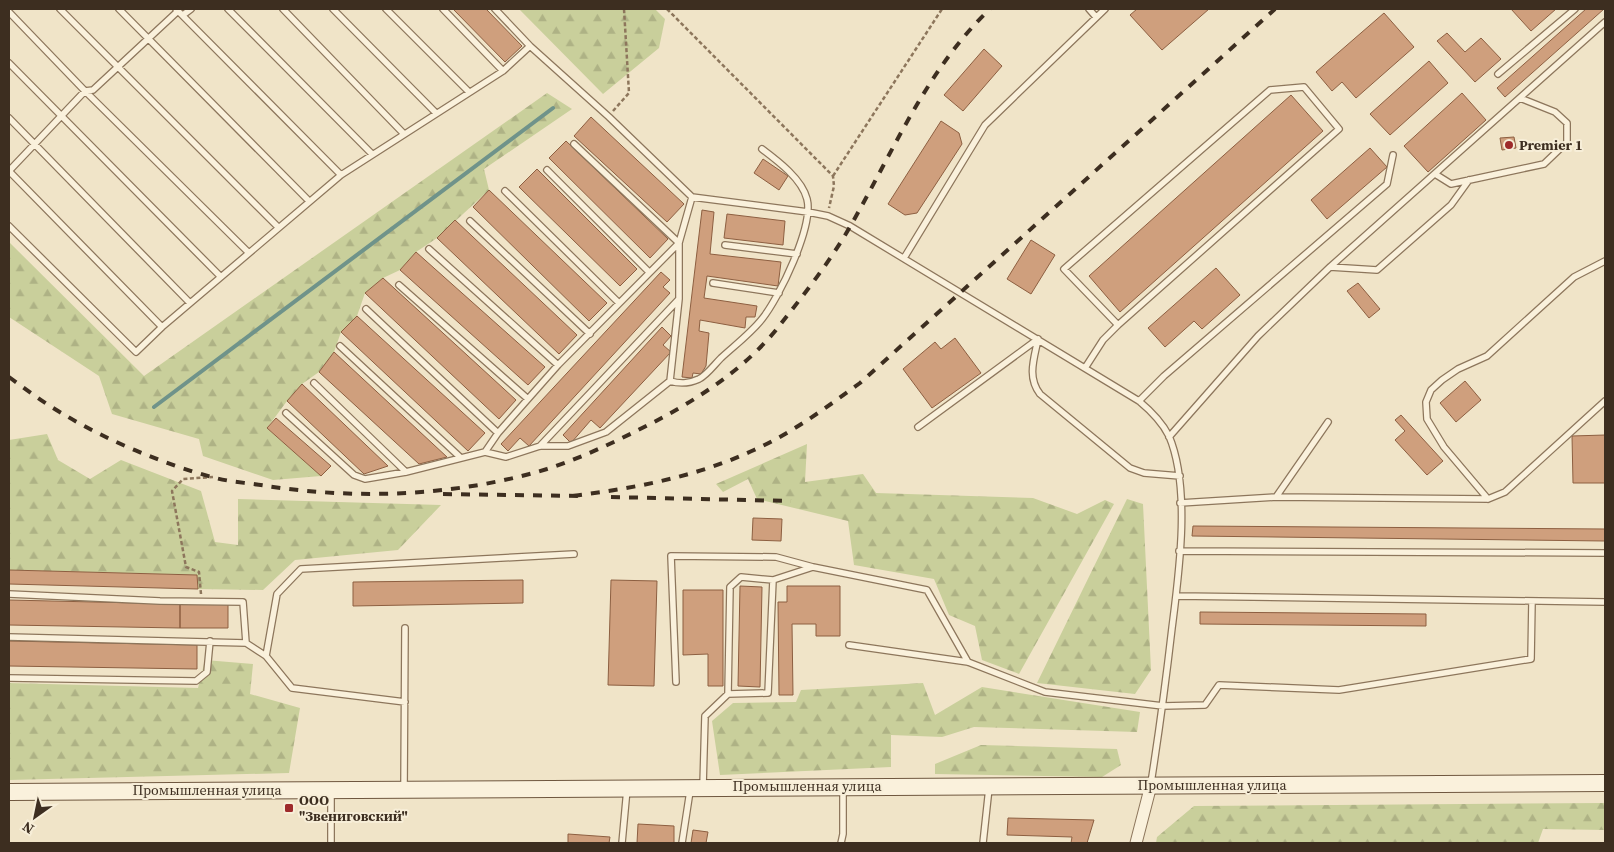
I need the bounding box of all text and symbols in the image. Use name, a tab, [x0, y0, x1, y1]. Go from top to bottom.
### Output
place label: Premier 1	[1519, 135, 1583, 155]
marker: Premier 1	[1503, 139, 1515, 151]
street label: Промышленная улица	[1137, 775, 1287, 795]
street label: Промышленная улица	[732, 776, 882, 796]
street label: Промышленная улица	[132, 780, 282, 800]
place label: ООО "Звениговский"	[299, 790, 408, 826]
north arrow	[10, 792, 60, 842]
marker: ООО "Звениговский"	[283, 802, 295, 814]
text: N	[18, 817, 38, 839]

